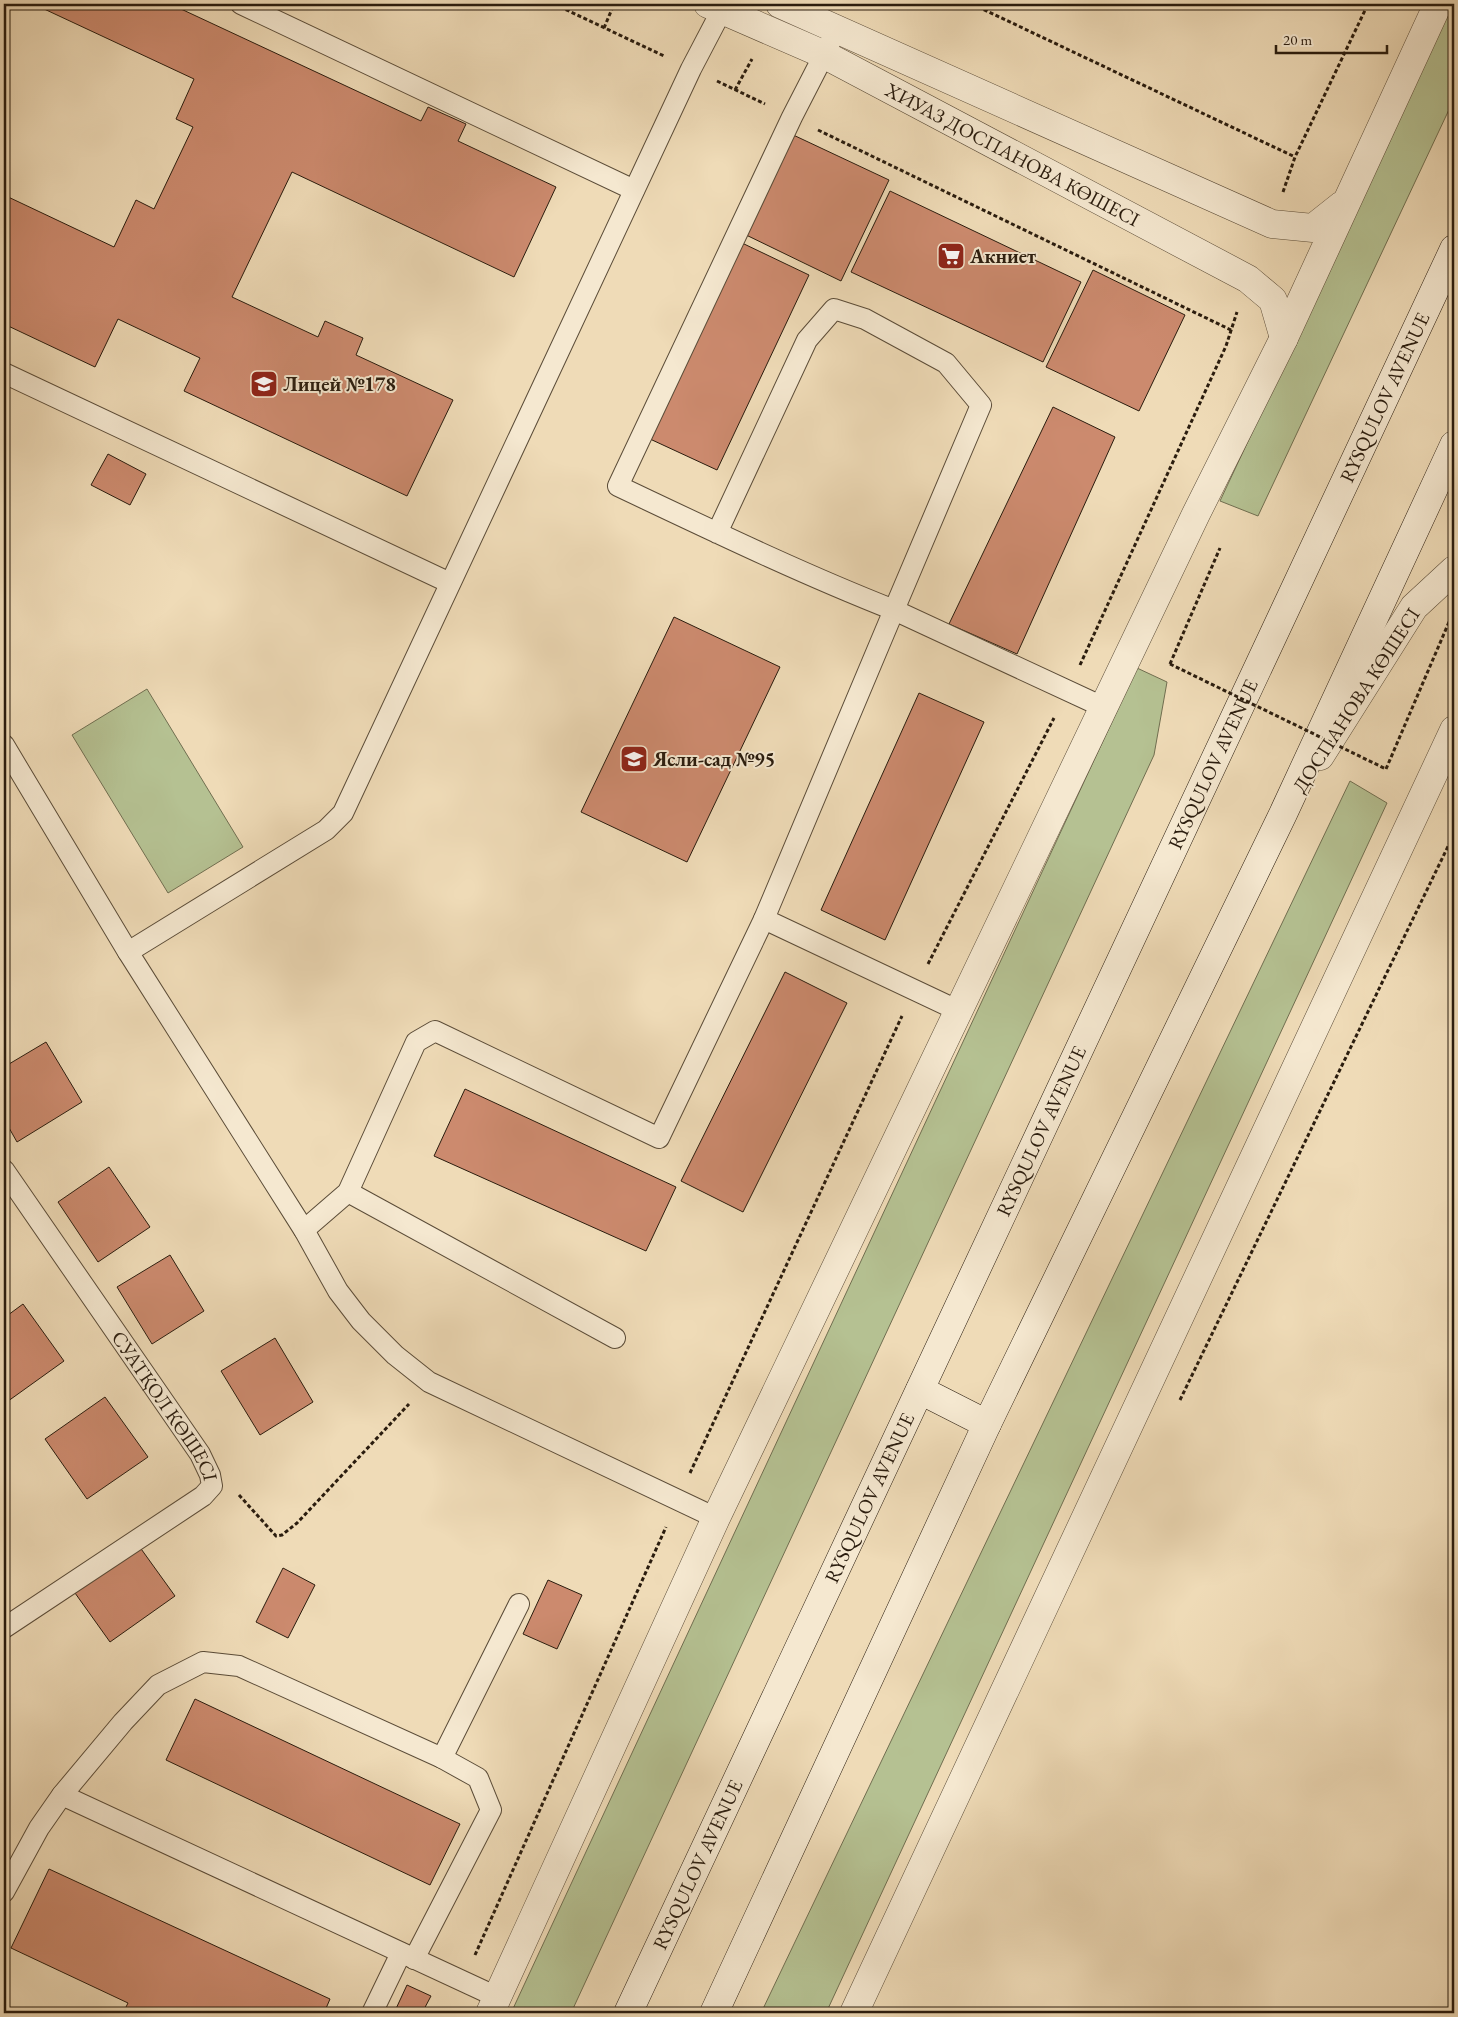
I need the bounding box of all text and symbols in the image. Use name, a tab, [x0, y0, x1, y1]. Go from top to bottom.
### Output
scale bar	[1276, 22, 1387, 54]
text: 20 m	[1283, 30, 1312, 49]
street label: ХИУАЗ ДОСПАНОВА КӨШЕСІ	[880, 76, 1144, 232]
supermarket icon: Акниет	[936, 241, 966, 271]
place label: Акниет	[969, 243, 1036, 269]
street label: RYSQULOV AVENUE	[1334, 308, 1436, 487]
school or university icon: Лицей №178	[249, 369, 279, 399]
place label: Лицей №178	[283, 371, 396, 397]
street label: ДОСПАНОВА КӨШЕСІ	[1286, 602, 1426, 797]
street label: RYSQULOV AVENUE	[1162, 675, 1264, 853]
school or university icon: Ясли-сад №95	[619, 744, 649, 774]
place label: Ясли-сад №95	[652, 746, 775, 772]
street label: RYSQULOV AVENUE	[990, 1042, 1092, 1220]
street label: СУАТҚОЛ КӨШЕСІ	[106, 1326, 224, 1483]
street label: RYSQULOV AVENUE	[818, 1408, 920, 1587]
street label: RYSQULOV AVENUE	[647, 1775, 749, 1954]

